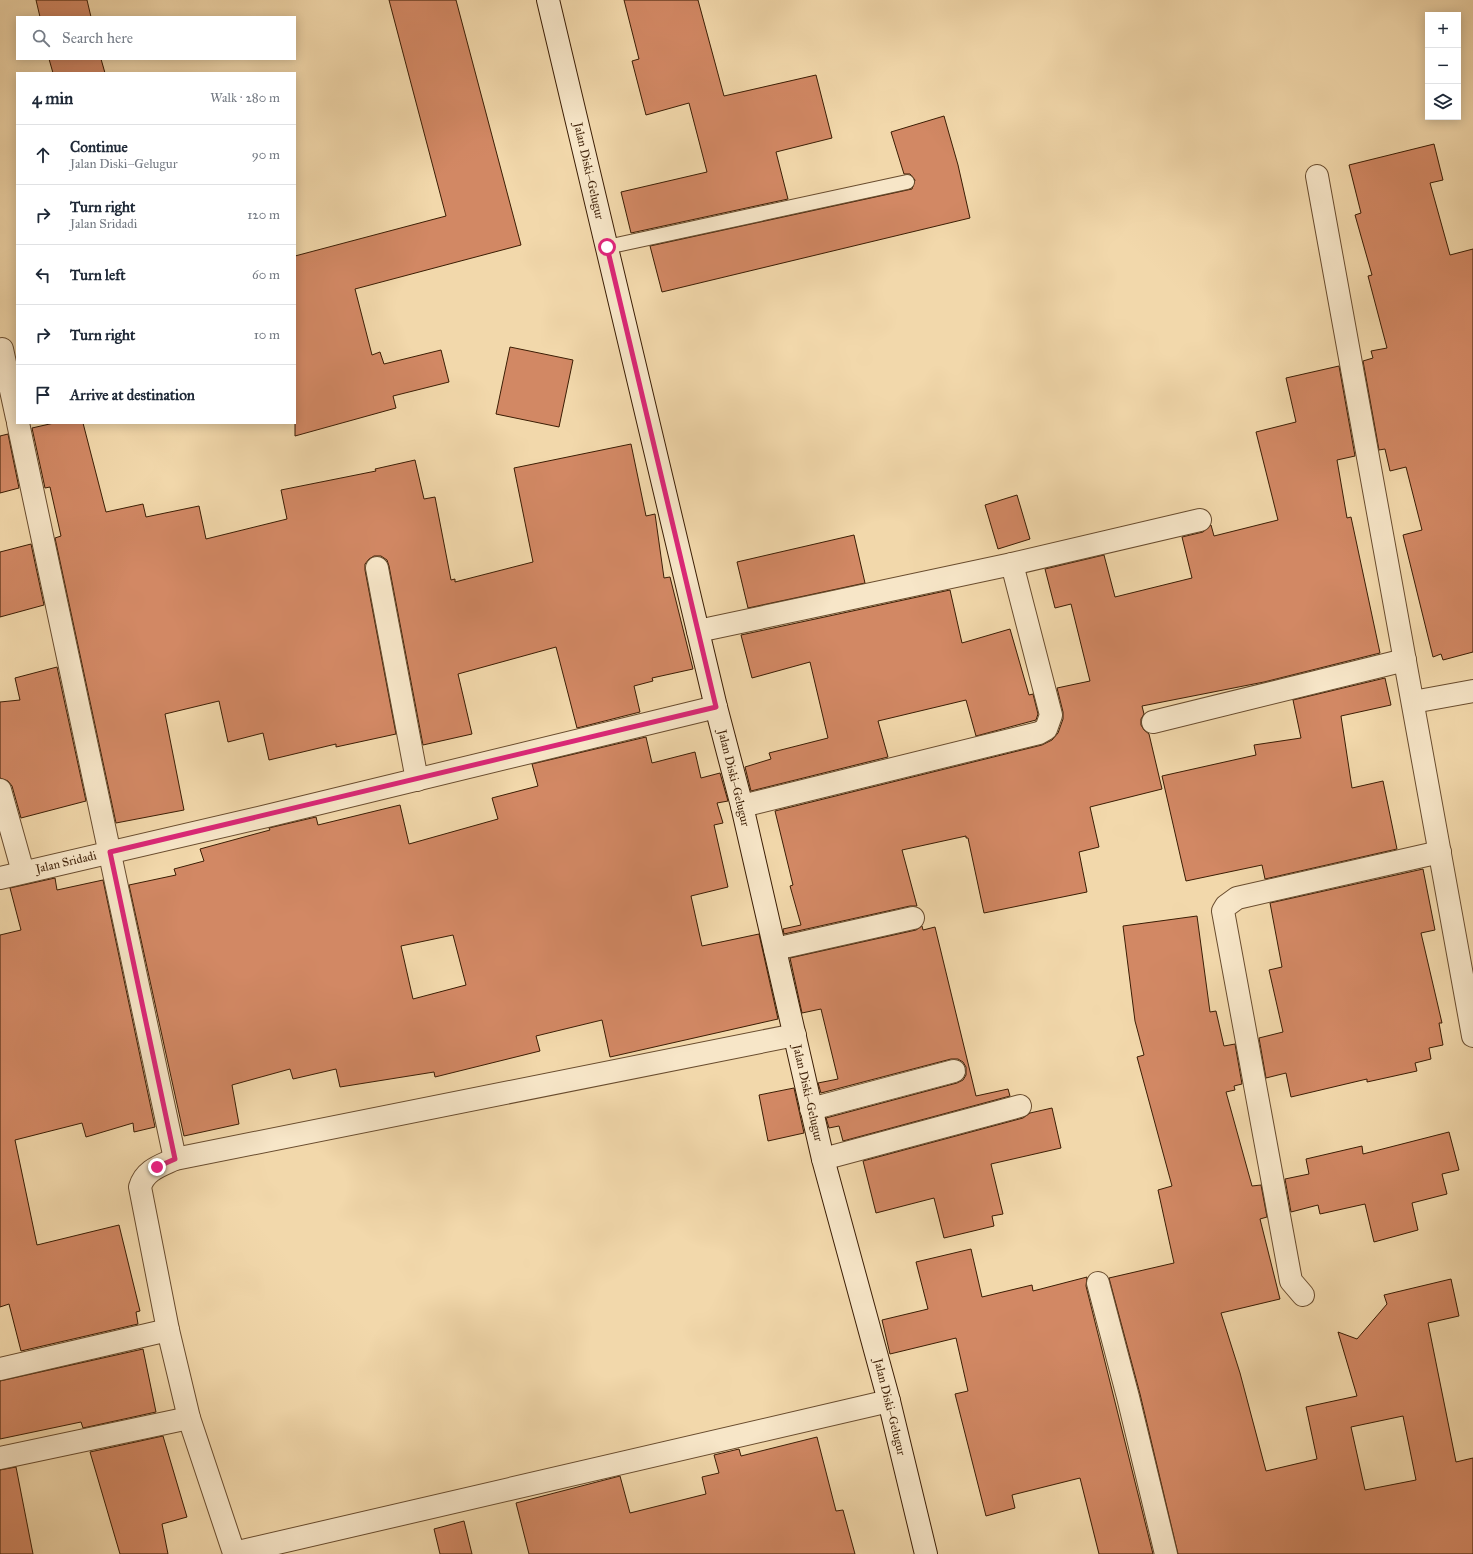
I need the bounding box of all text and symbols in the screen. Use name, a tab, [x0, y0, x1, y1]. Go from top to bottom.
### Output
map controls	[1425, 12, 1461, 120]
button: +	[1425, 12, 1461, 48]
search box	[16, 16, 296, 60]
icon: search	[30, 27, 52, 49]
text: Search here	[62, 29, 133, 47]
button: −	[1425, 48, 1461, 84]
button: layers	[1425, 84, 1461, 120]
text: 4 min	[32, 88, 73, 109]
text: Walk · 280 m	[210, 90, 280, 106]
street label: Jalan Diski–Gelugur	[570, 119, 607, 222]
text: Continue	[70, 138, 128, 156]
icon: ahead	[32, 144, 54, 166]
text: 90 m	[252, 147, 280, 163]
text: Jalan Diski–Gelugur	[70, 156, 178, 172]
text: Turn right	[70, 198, 135, 216]
icon: right	[32, 204, 54, 226]
text: 120 m	[247, 207, 280, 223]
text: Jalan Sridadi	[70, 216, 137, 232]
route start	[598, 238, 616, 256]
icon: left	[32, 264, 54, 286]
text: Turn left	[70, 266, 126, 284]
text: 60 m	[252, 267, 280, 283]
icon: right	[32, 324, 54, 346]
text: Turn right	[70, 326, 135, 344]
text: 10 m	[254, 327, 280, 343]
icon: arrive	[32, 384, 54, 406]
text: Arrive at destination	[70, 386, 195, 404]
street label: Jalan Diski–Gelugur	[714, 726, 753, 829]
street label: Jalan Sridadi	[32, 848, 99, 877]
street label: Jalan Diski–Gelugur	[789, 1041, 826, 1144]
route end	[148, 1158, 166, 1176]
street label: Jalan Diski–Gelugur	[870, 1355, 909, 1458]

